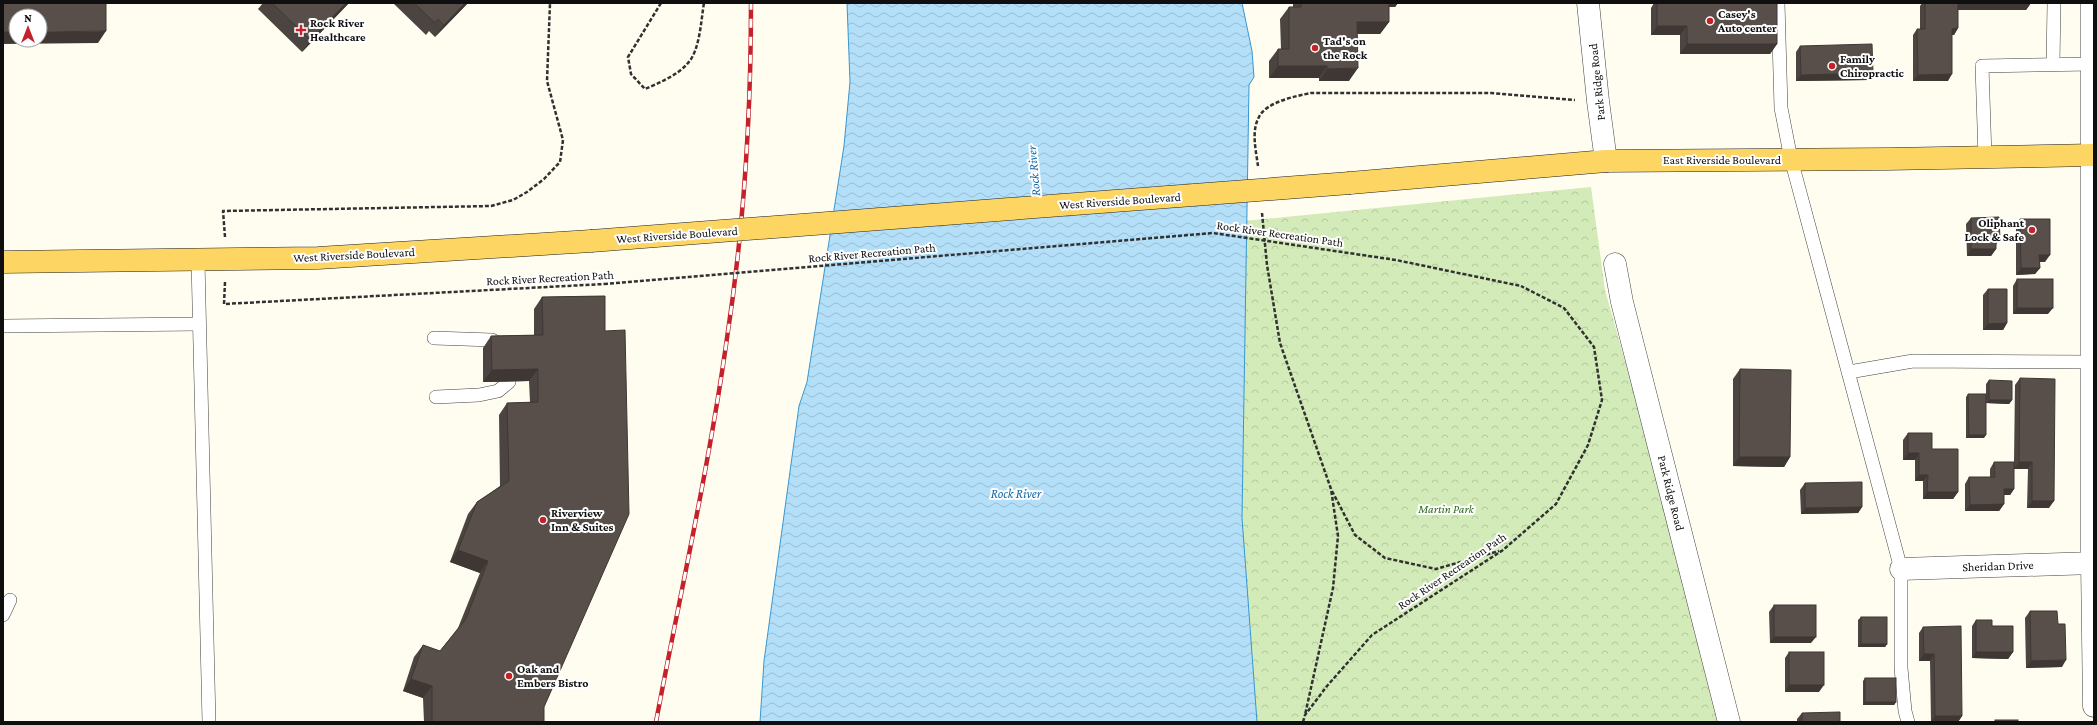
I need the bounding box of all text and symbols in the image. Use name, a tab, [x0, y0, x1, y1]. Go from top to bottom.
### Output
place label: Casey's Auto center	[1717, 7, 1777, 35]
north arrow	[8, 8, 48, 48]
text: N	[24, 12, 32, 24]
place label: Rock River Healthcare	[310, 16, 366, 44]
marker: Casey's Auto center	[1705, 16, 1715, 26]
marker: Rock River Healthcare	[295, 24, 307, 36]
place label: Tad's on the Rock	[1323, 34, 1368, 62]
street label: Park Ridge Road	[1586, 42, 1608, 121]
marker: Tad's on the Rock	[1310, 43, 1320, 53]
place label: Family Chiropractic	[1840, 52, 1905, 80]
marker: Family Chiropractic	[1827, 61, 1837, 71]
water label: Rock River	[1024, 145, 1043, 197]
street label: East Riverside Boulevard	[1663, 153, 1782, 167]
street label: West Riverside Boulevard	[1059, 190, 1182, 212]
place label: Oliphant Lock & Safe	[1965, 216, 2025, 244]
street label: Rock River Recreation Path	[1216, 218, 1345, 250]
street label: West Riverside Boulevard	[616, 224, 739, 246]
marker: Oliphant Lock & Safe	[2027, 225, 2037, 235]
street label: Rock River Recreation Path	[808, 240, 937, 266]
street label: West Riverside Boulevard	[293, 245, 416, 265]
street label: Rock River Recreation Path	[486, 268, 615, 288]
street label: Park Ridge Road	[1655, 454, 1687, 533]
water label: Rock River	[991, 486, 1042, 501]
park label: Martin Park	[1417, 502, 1475, 516]
place label: Riverview Inn & Suites	[551, 506, 614, 534]
marker: Riverview Inn & Suites	[538, 515, 548, 525]
street label: Rock River Recreation Path	[1395, 529, 1509, 612]
street label: Sheridan Drive	[1962, 558, 2034, 574]
place label: Oak and Embers Bistro	[517, 662, 588, 690]
marker: Oak and Embers Bistro	[504, 671, 514, 681]

